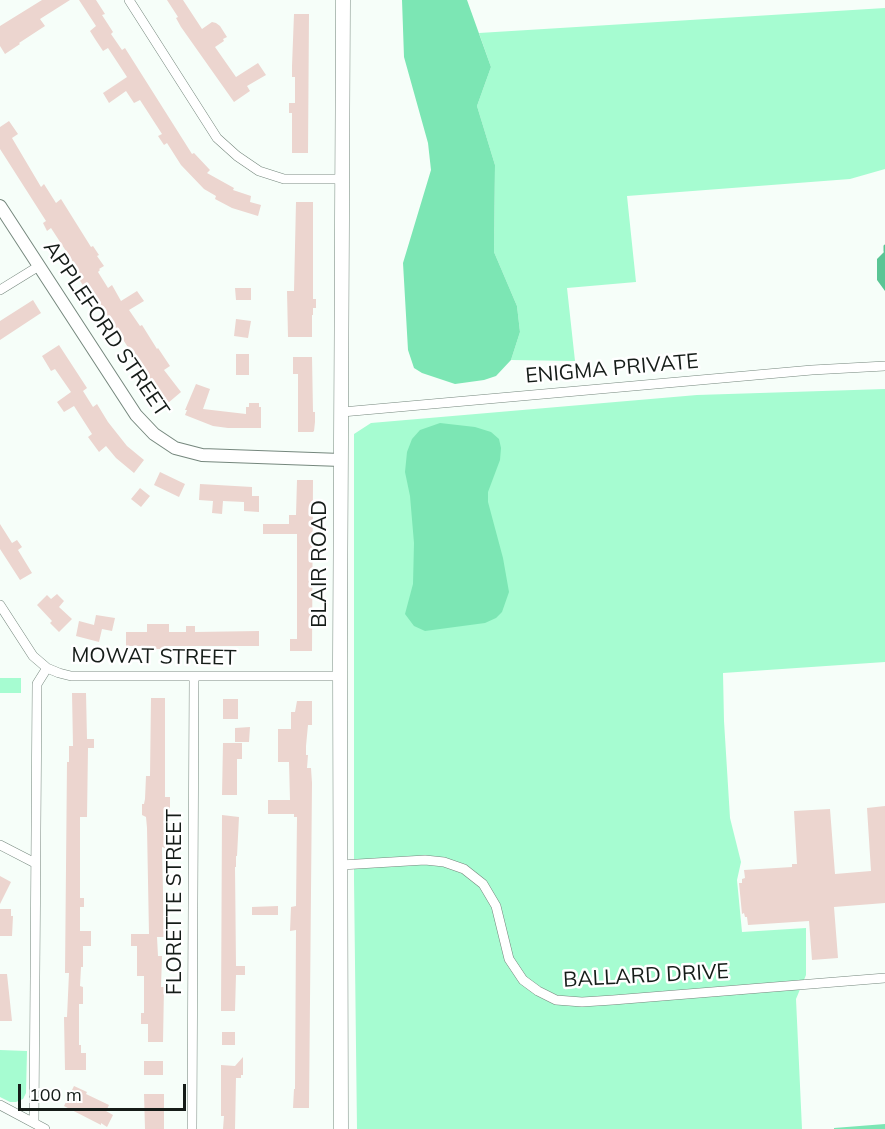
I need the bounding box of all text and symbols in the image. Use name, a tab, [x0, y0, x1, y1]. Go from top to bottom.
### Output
street label: APPLEFORD STREET	[38, 236, 174, 422]
street label: ENIGMA PRIVATE	[524, 349, 700, 389]
street label: BLAIR ROAD	[307, 500, 333, 628]
street label: MOWAT STREET	[71, 643, 237, 671]
street label: FLORETTE STREET	[162, 809, 188, 995]
street label: BALLARD DRIVE	[563, 959, 729, 993]
scale bar	[21, 1072, 189, 1110]
text: 100 m	[29, 1083, 82, 1106]

